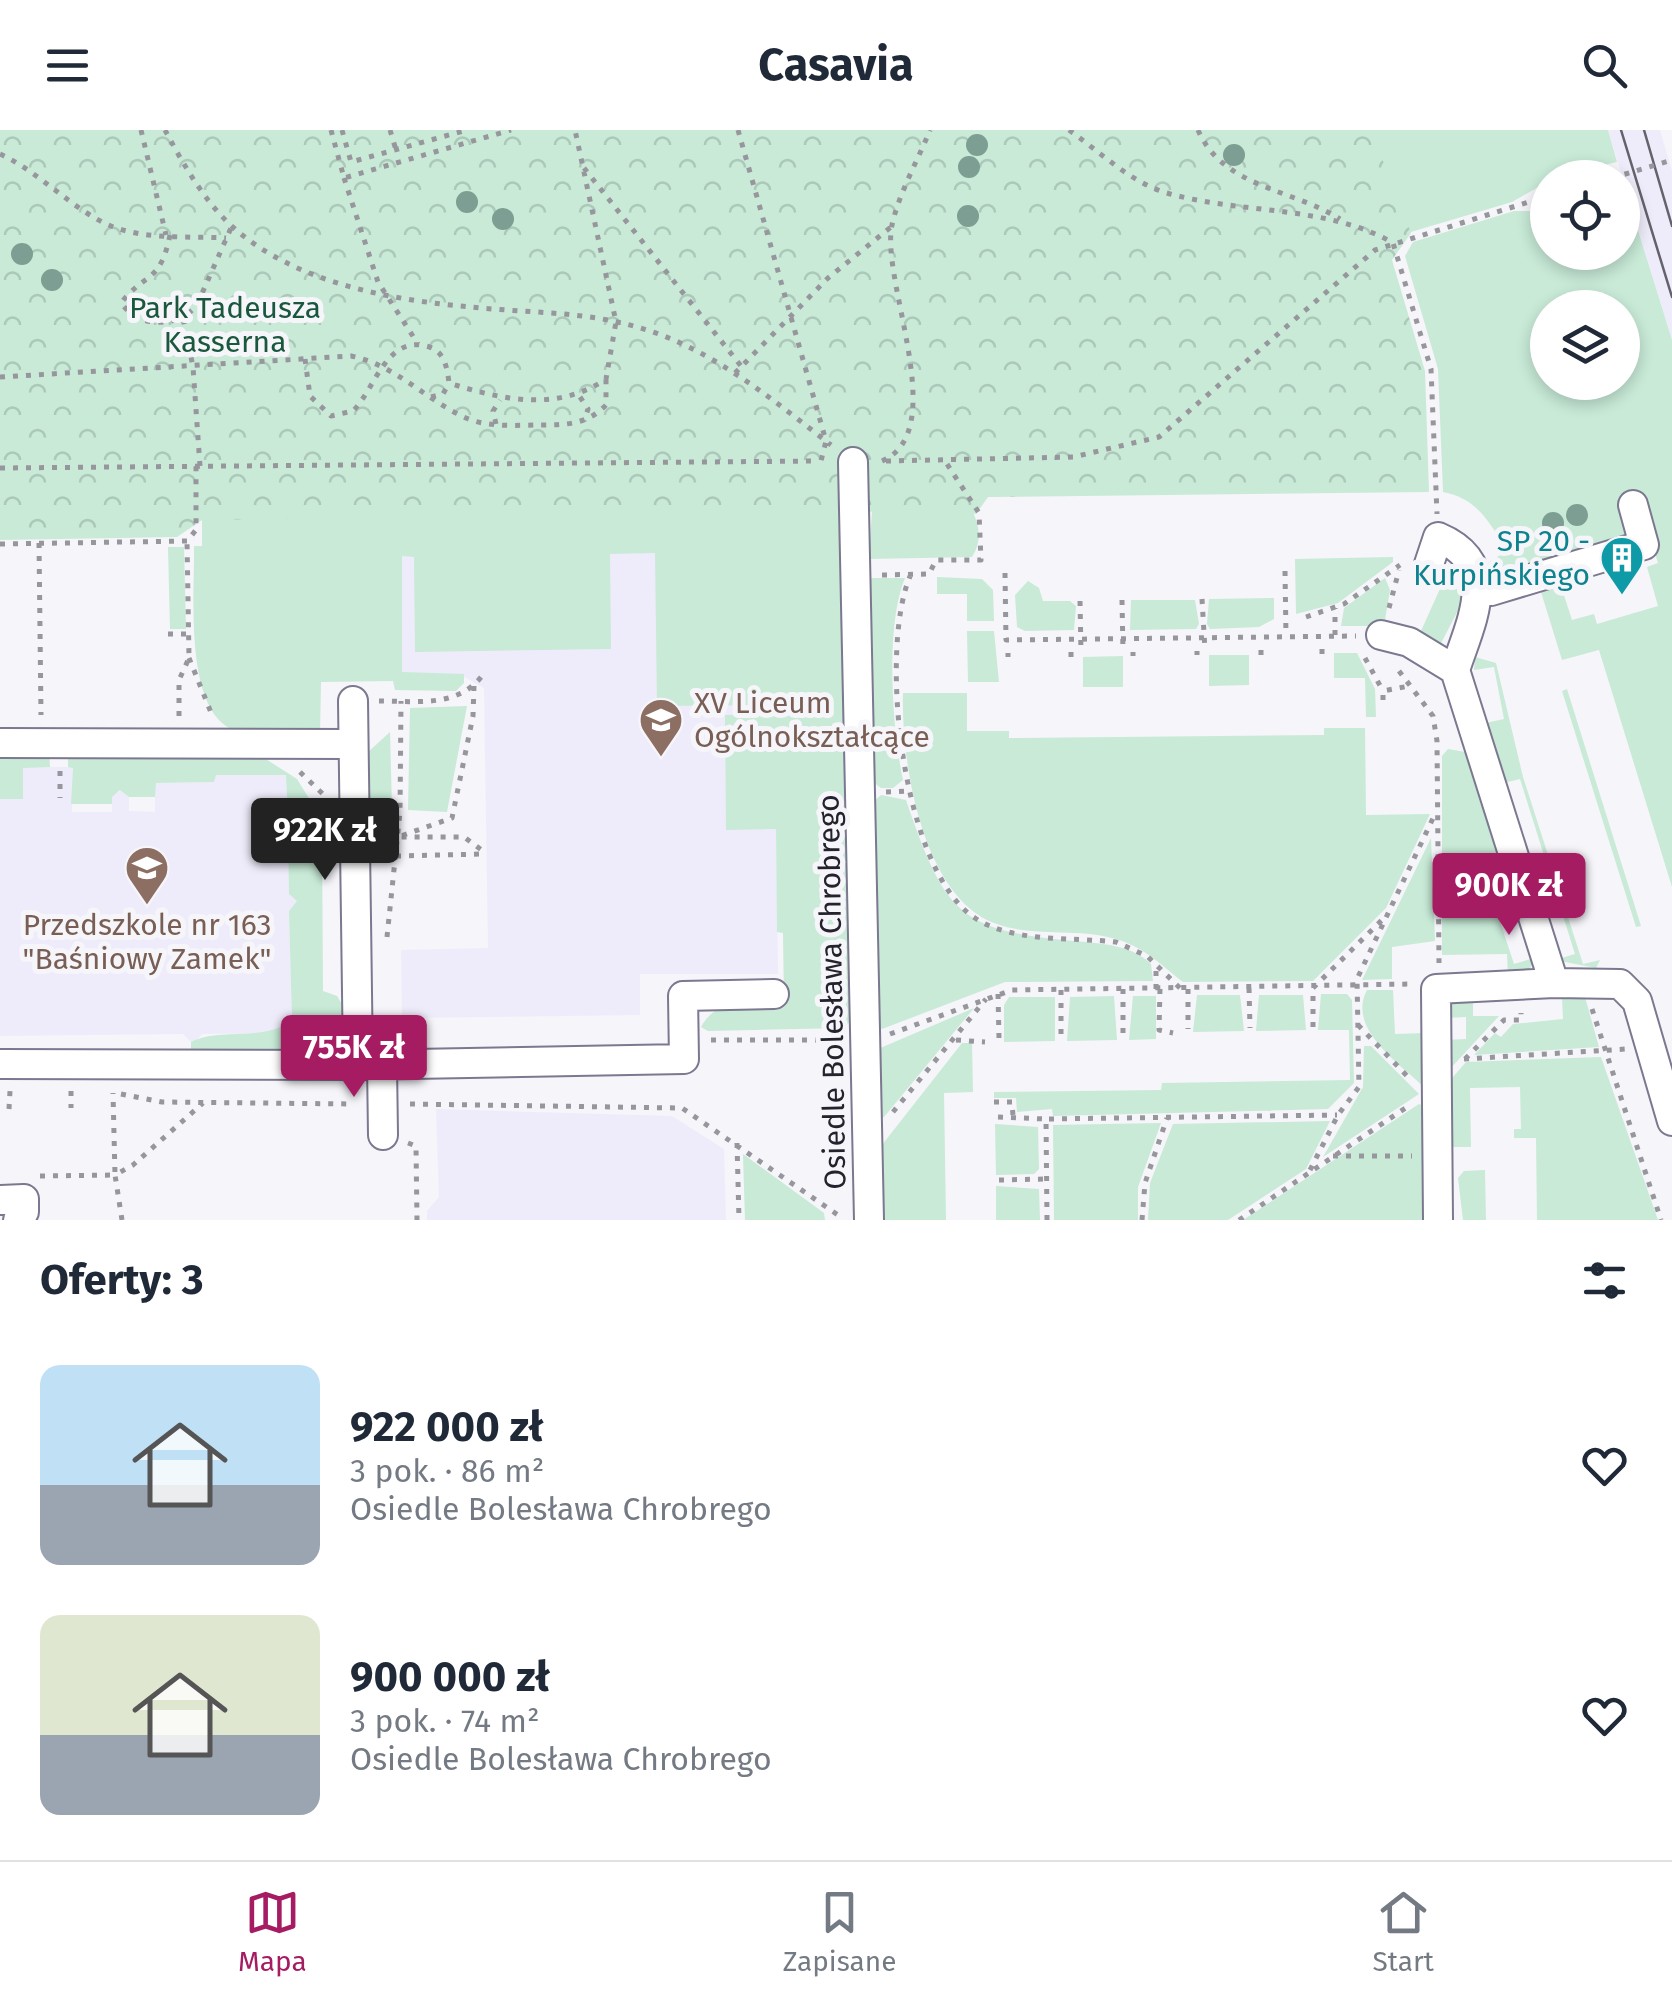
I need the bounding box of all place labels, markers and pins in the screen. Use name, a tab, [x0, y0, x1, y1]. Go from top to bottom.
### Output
place label: SP 20 - Kurpińskiego	[1413, 523, 1590, 593]
building icon: SP 20 - Kurpińskiego	[1599, 535, 1645, 596]
place label: XV Liceum Ogólnokształcące	[694, 685, 930, 755]
school or university icon: XV Liceum Ogólnokształcące	[638, 697, 684, 758]
pin: 922K zł	[233, 798, 417, 883]
school or university icon: Przedszkole nr 163 "Baśniowy Zamek"	[124, 845, 170, 906]
pin: 900K zł	[1417, 853, 1601, 938]
place label: Przedszkole nr 163 "Baśniowy Zamek"	[23, 907, 271, 977]
pin: 755K zł	[262, 1015, 446, 1100]

